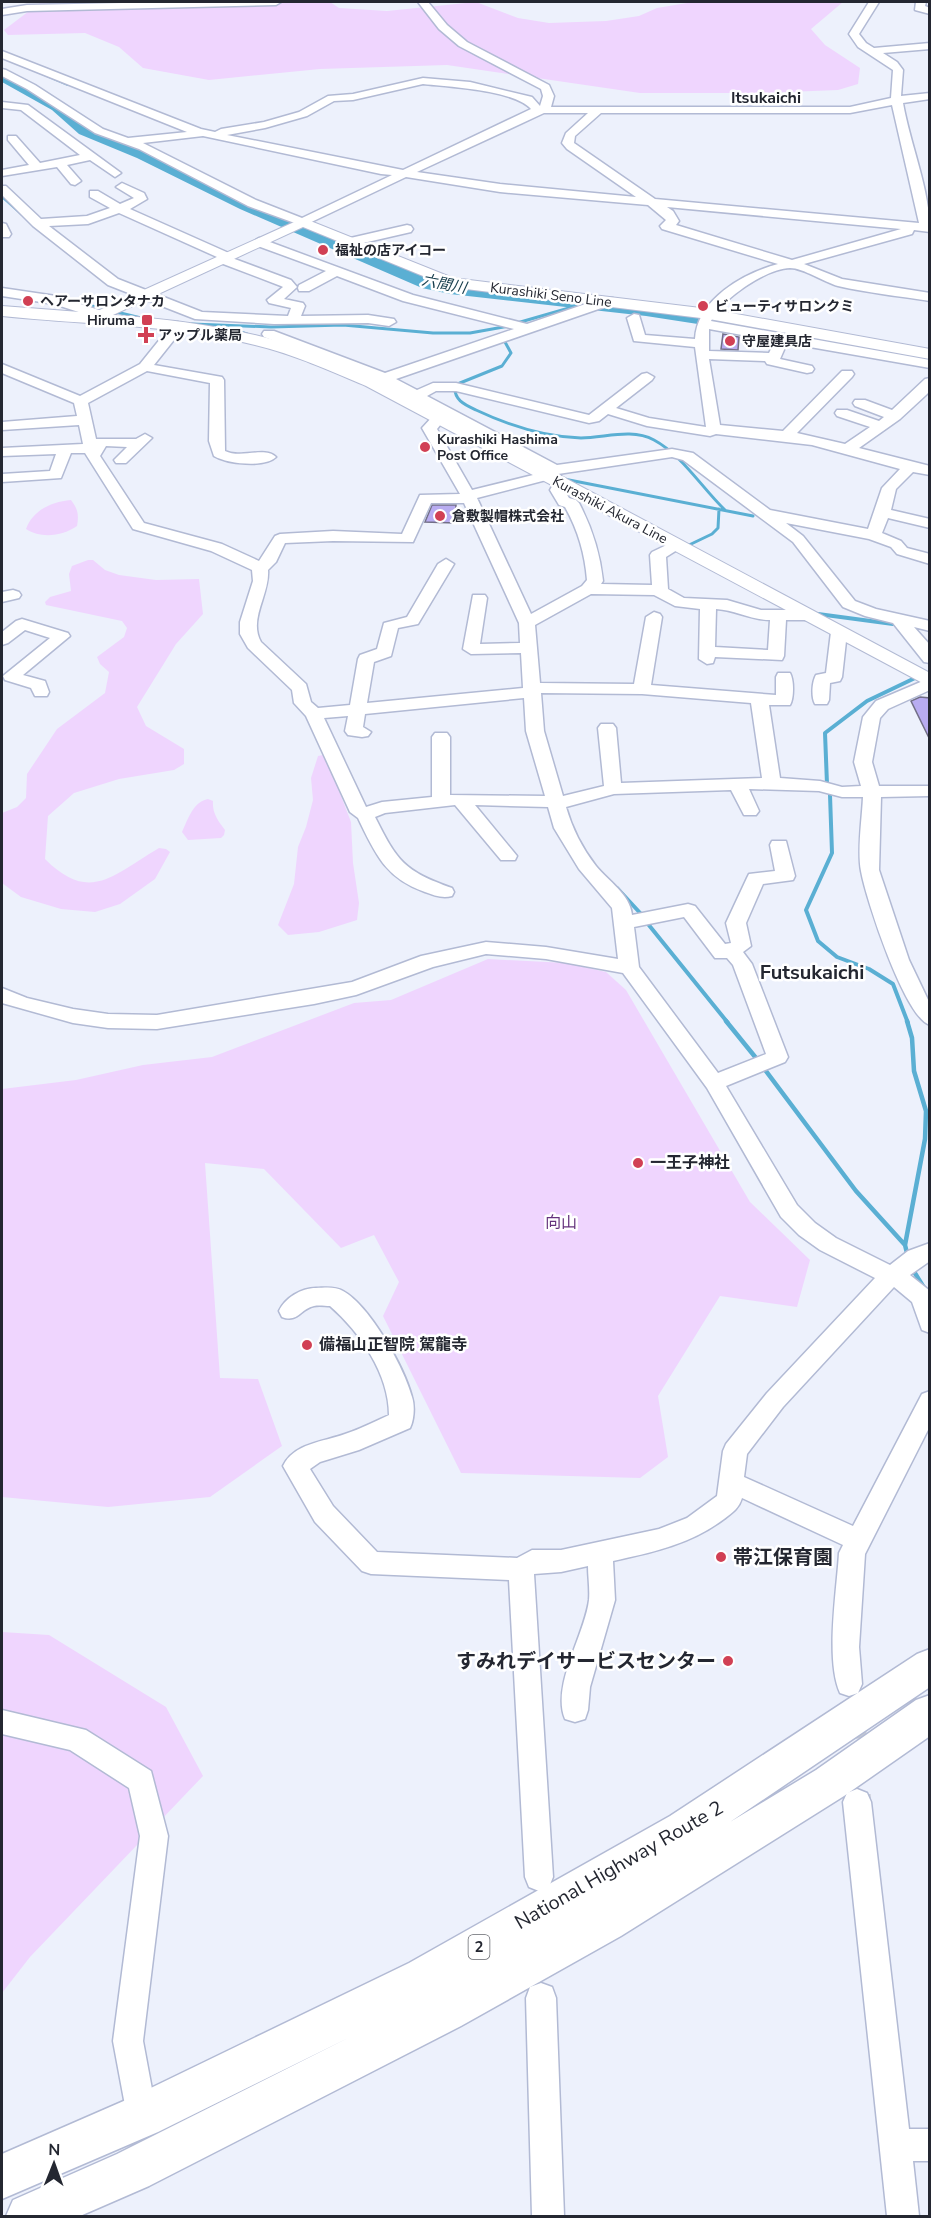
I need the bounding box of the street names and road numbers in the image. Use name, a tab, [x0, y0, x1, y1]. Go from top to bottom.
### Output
street label: Kurashiki Seno Line	[489, 278, 613, 312]
street label: Kurashiki Akura Line	[549, 472, 671, 548]
street label: National Highway Route 2	[510, 1794, 728, 1936]
road number: 2	[468, 1935, 490, 1959]

